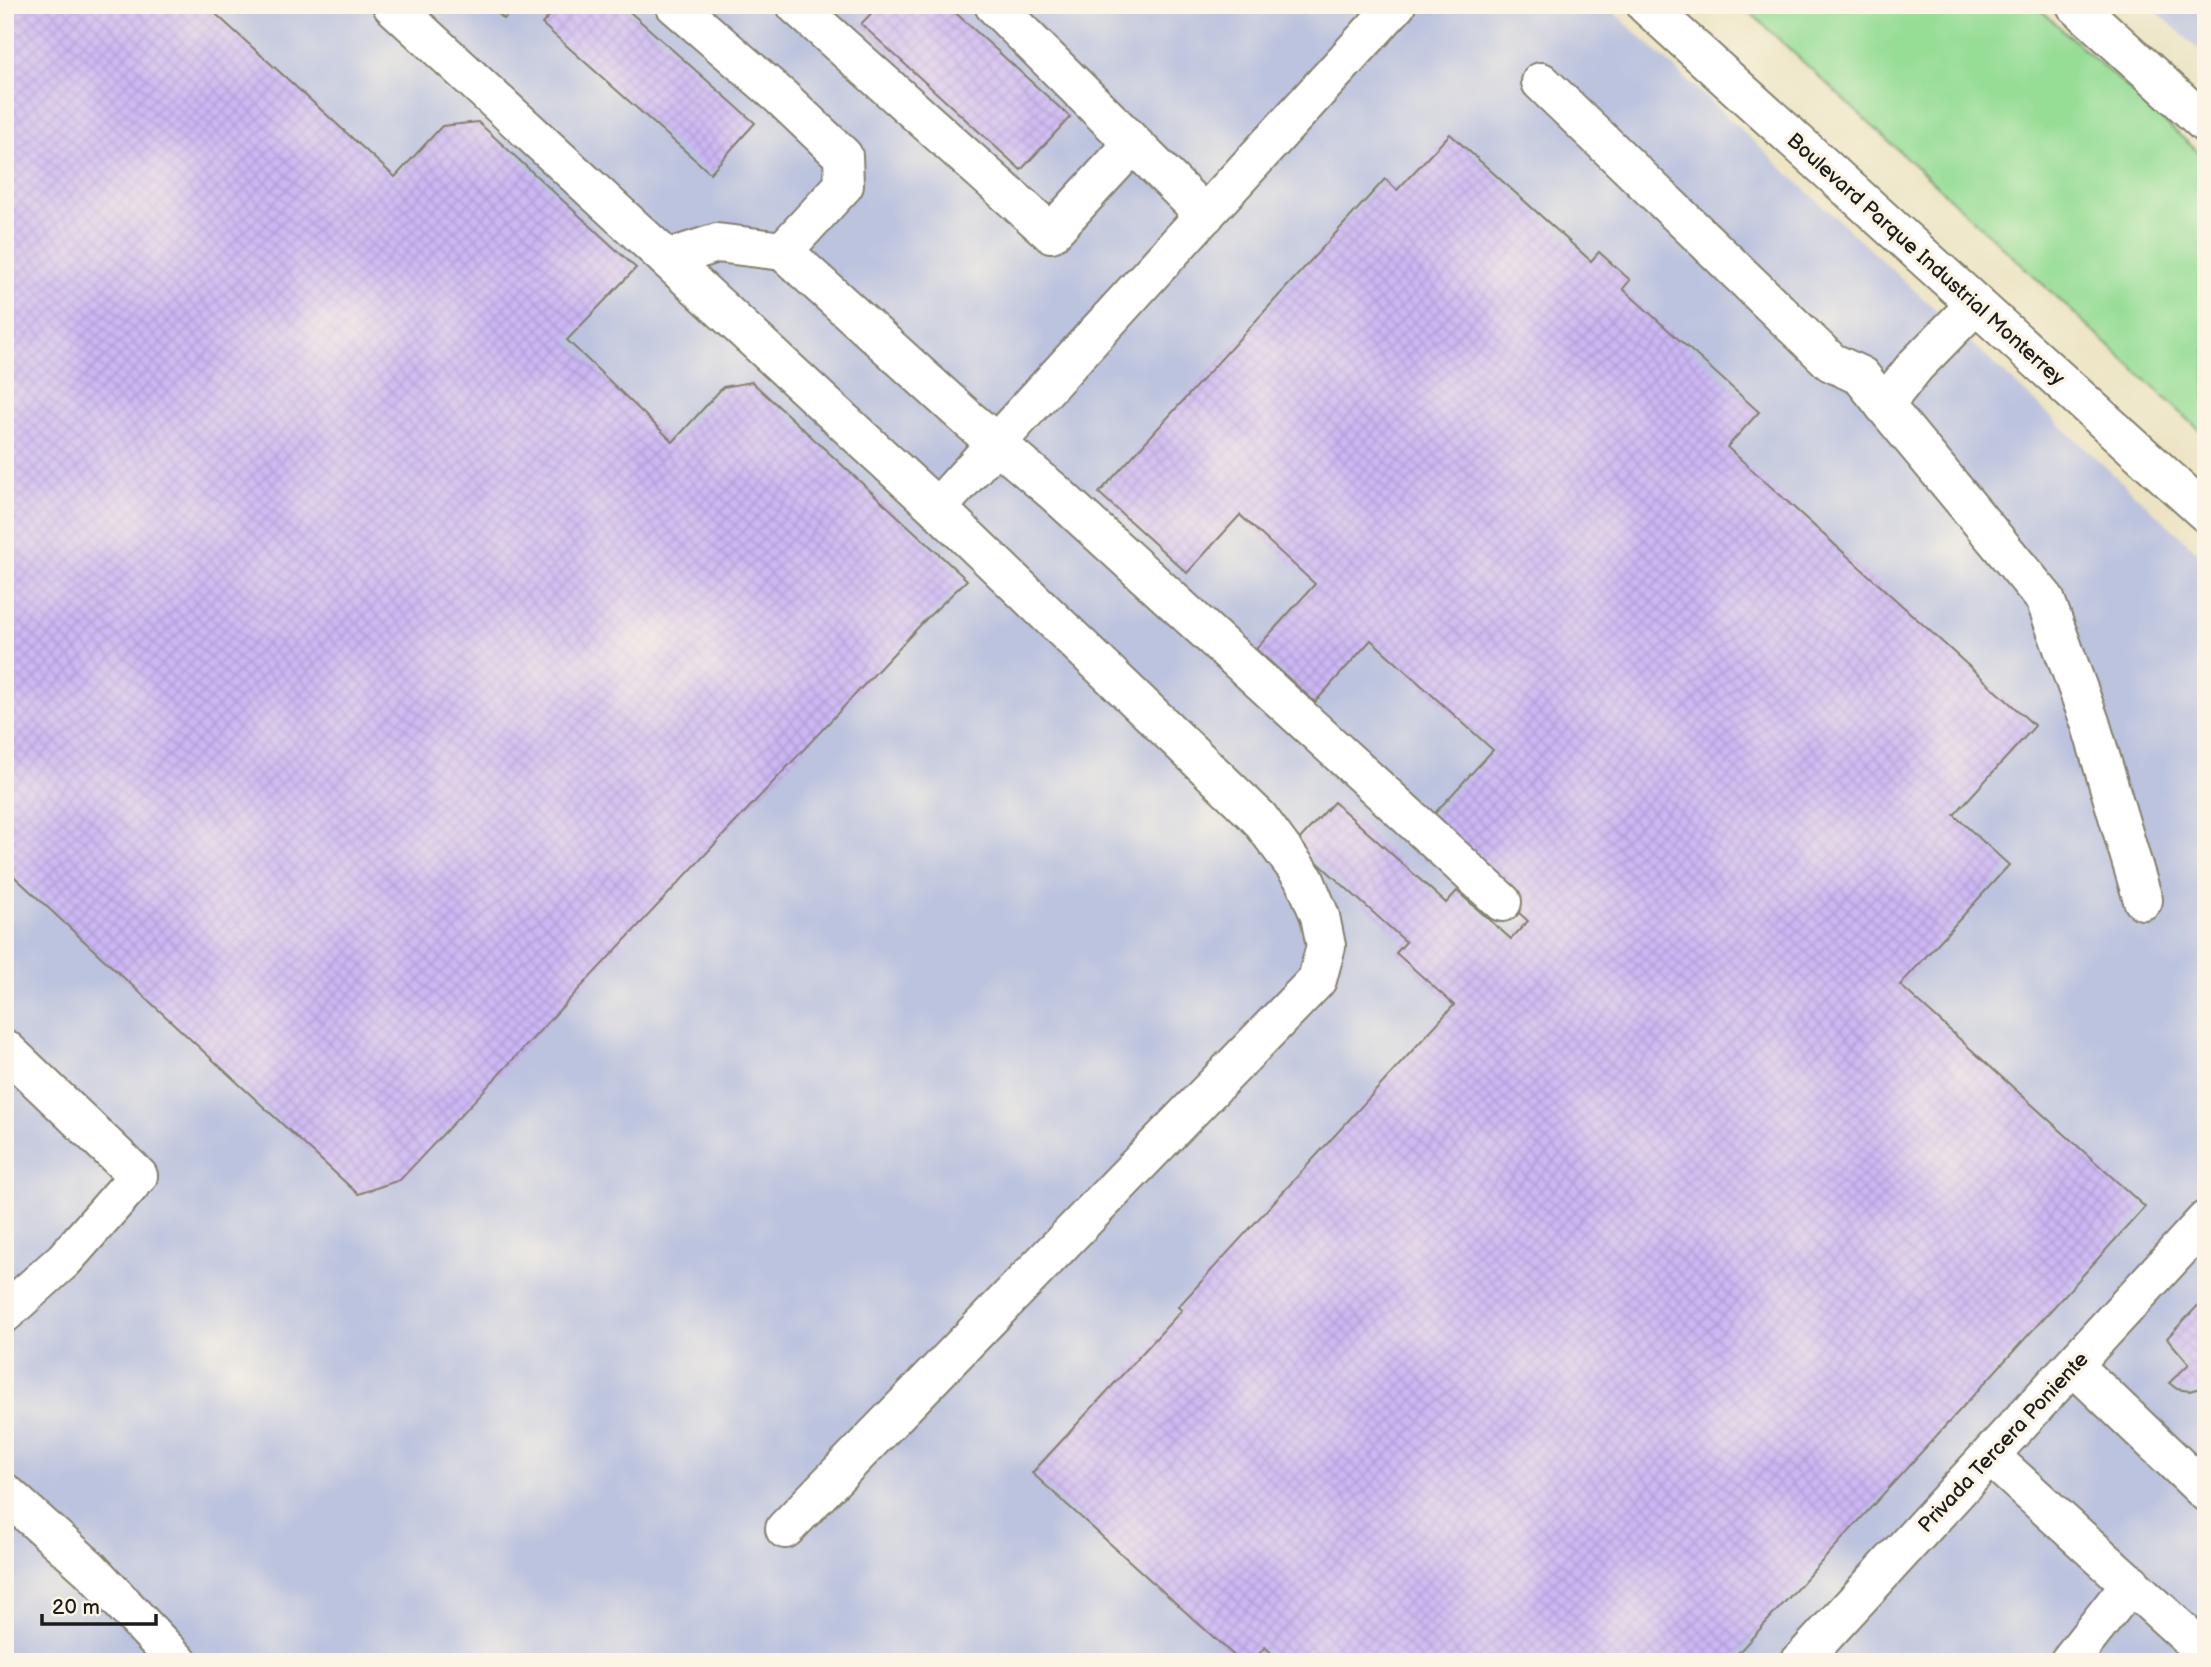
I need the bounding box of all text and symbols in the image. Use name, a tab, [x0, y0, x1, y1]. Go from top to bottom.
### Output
street label: Boulevard Parque Industrial Monterrey	[1782, 128, 2070, 391]
street label: Privada Tercera Poniente	[1913, 1347, 2094, 1538]
scale bar	[42, 1583, 156, 1627]
text: 20 m	[52, 1595, 100, 1620]

